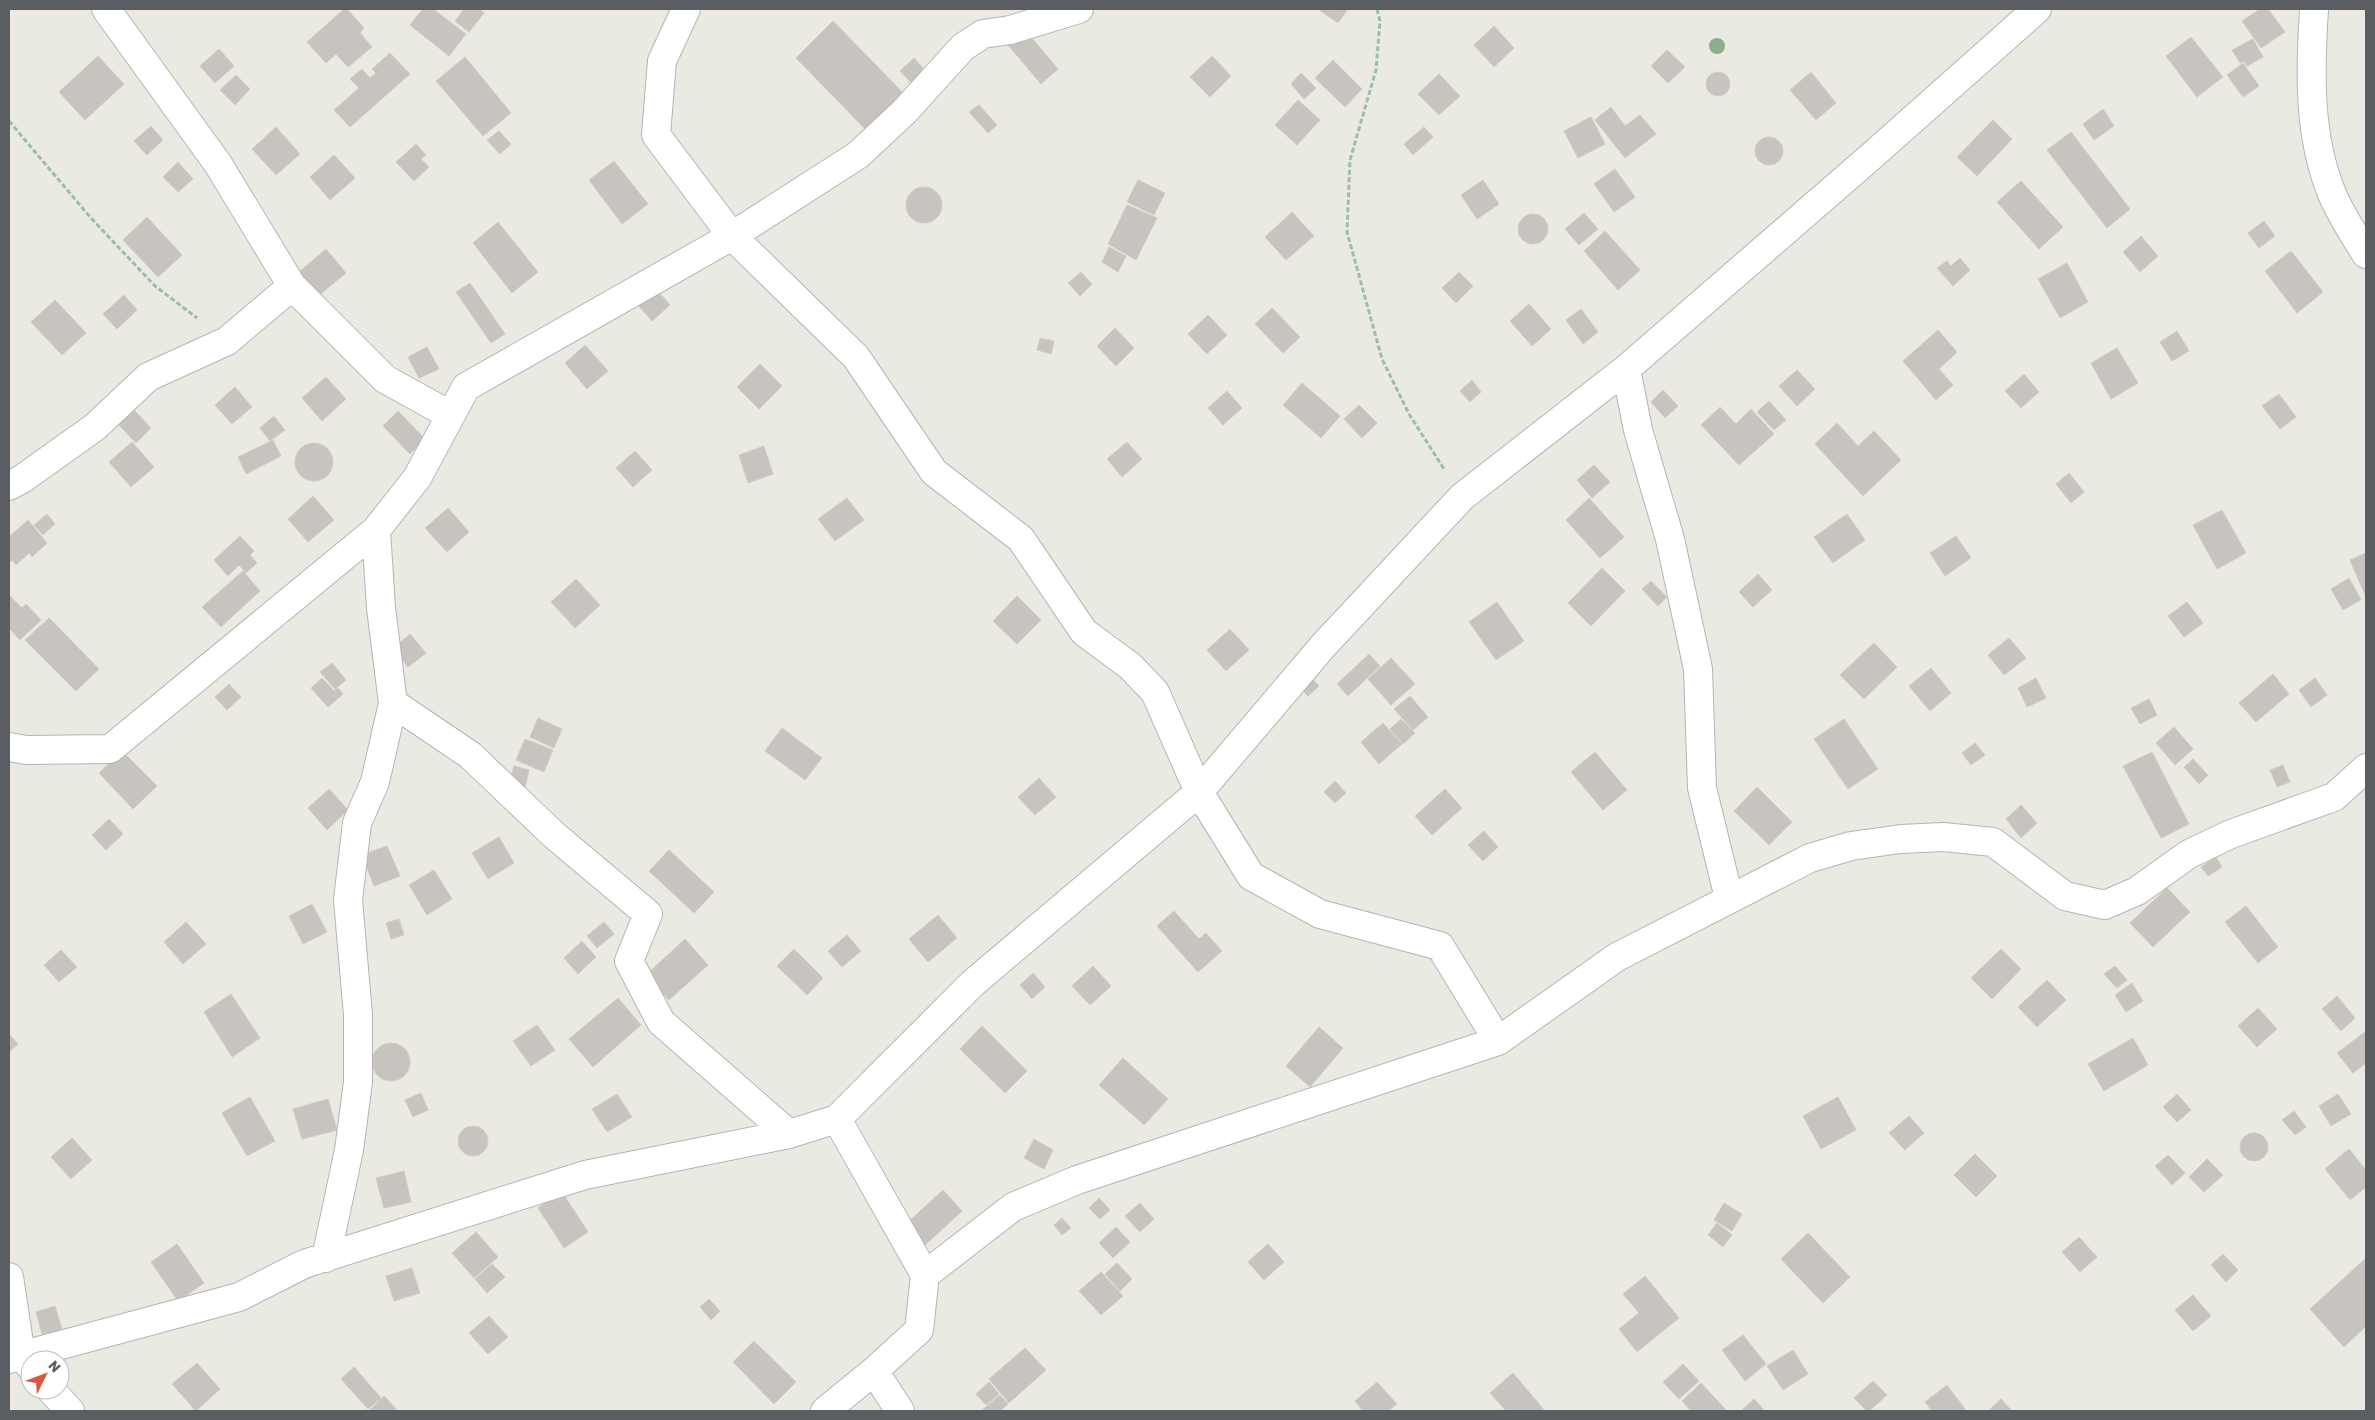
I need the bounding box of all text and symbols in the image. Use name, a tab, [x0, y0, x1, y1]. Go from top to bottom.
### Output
north arrow	[20, 1350, 70, 1400]
text: N	[45, 1357, 64, 1376]

